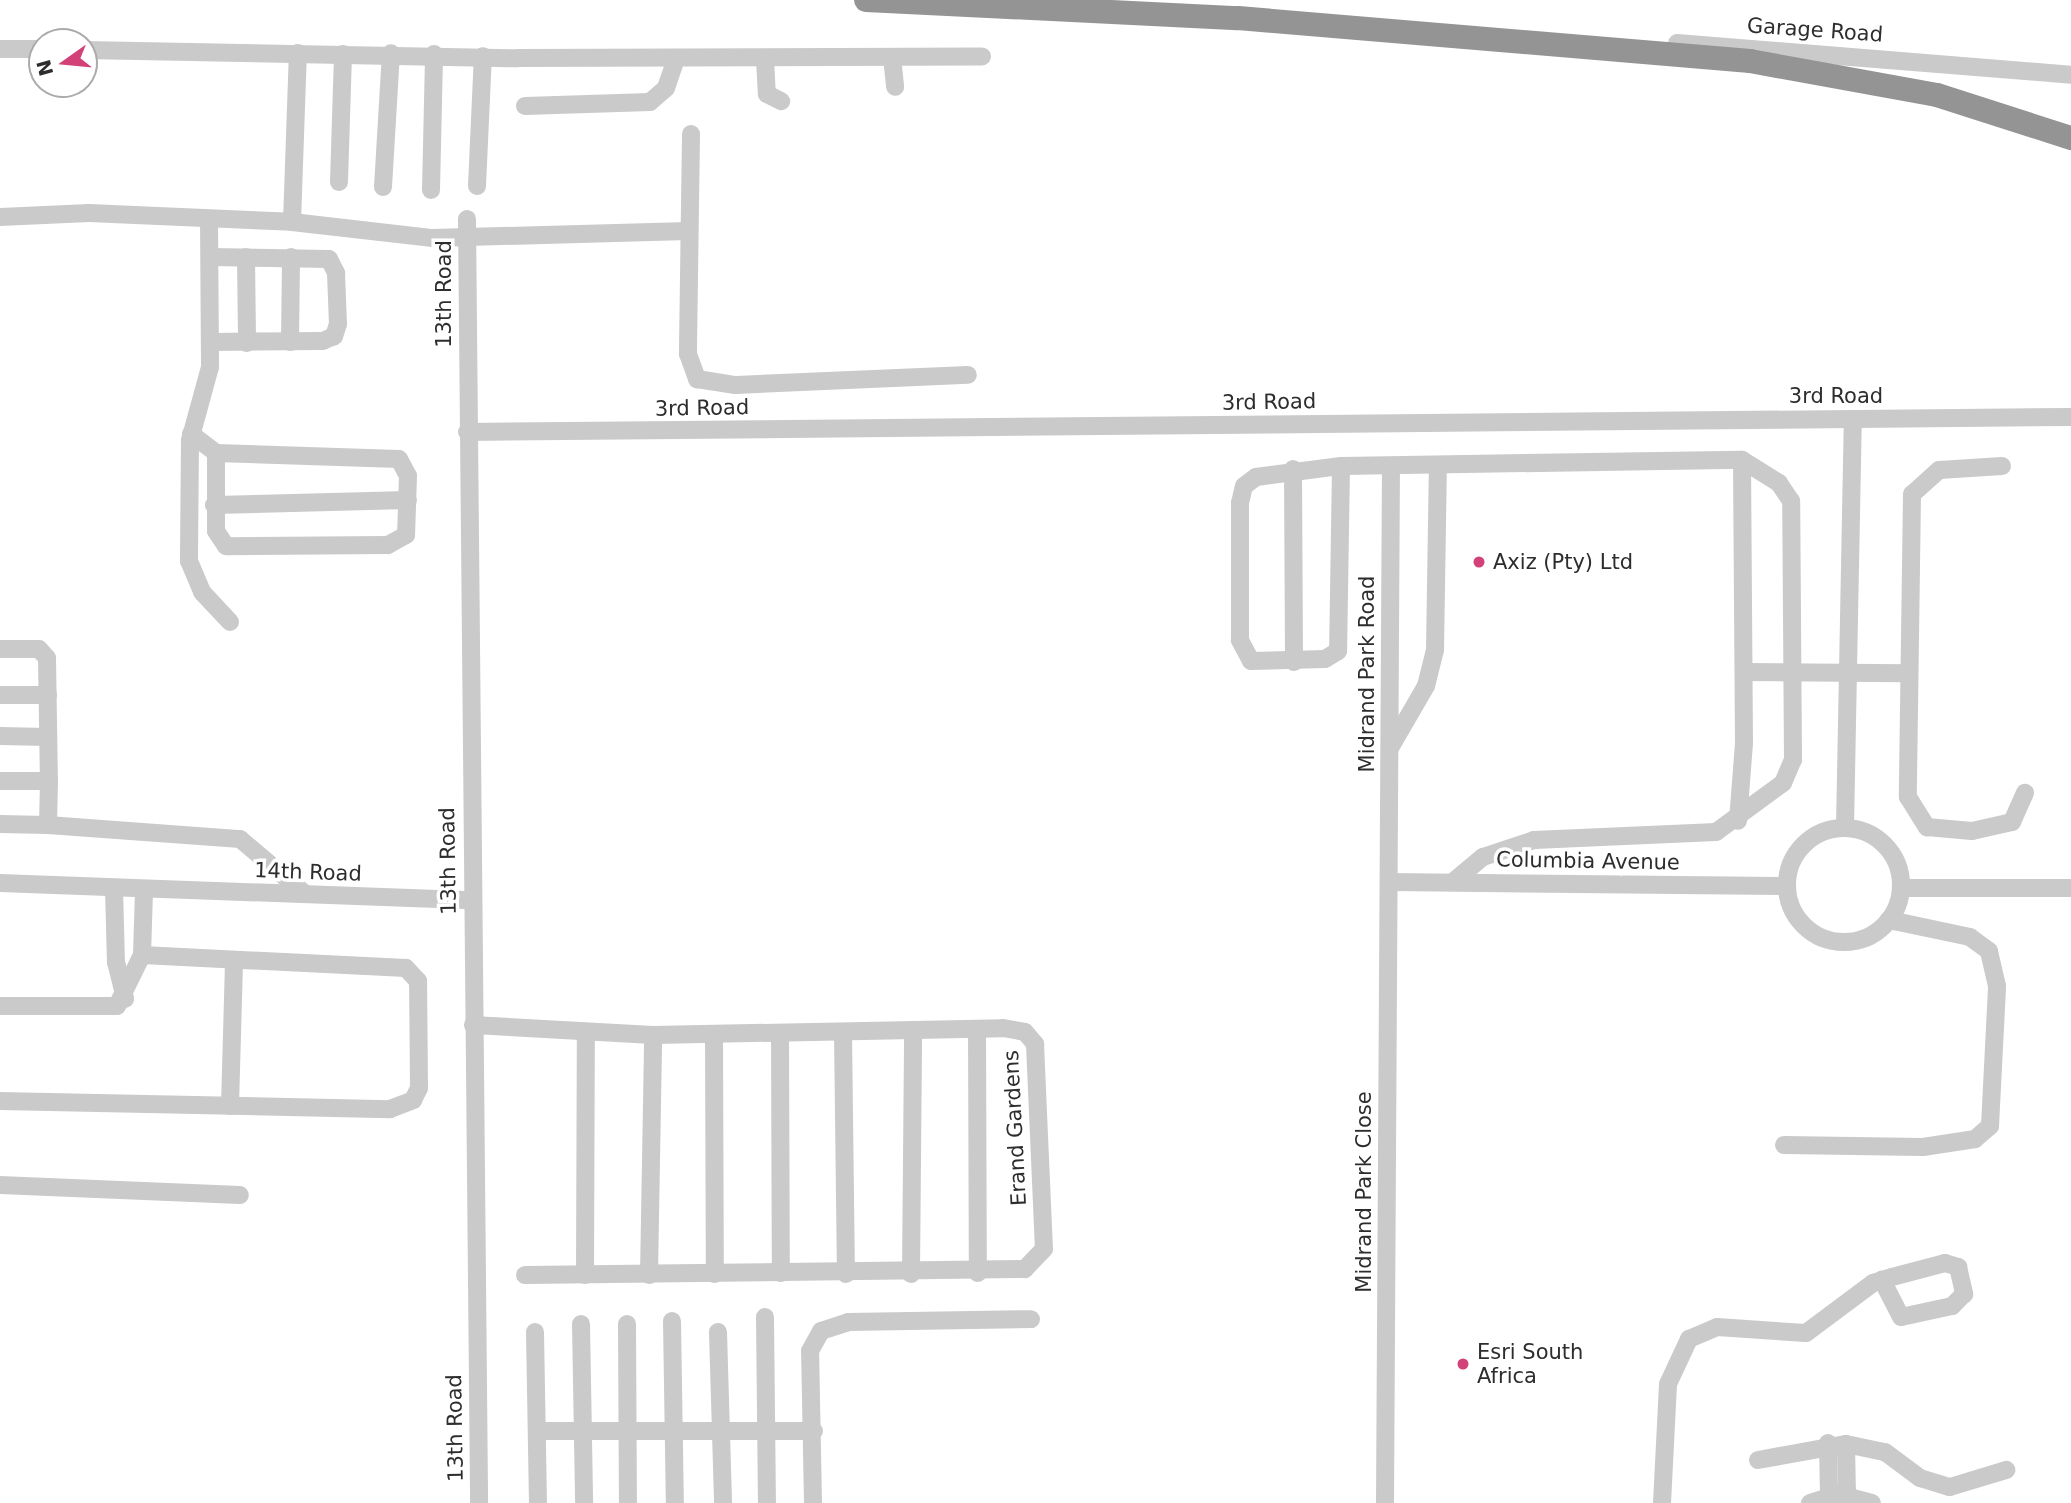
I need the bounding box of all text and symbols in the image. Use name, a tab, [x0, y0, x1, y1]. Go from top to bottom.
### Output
street label: Garage Road	[1746, 13, 1884, 47]
north arrow	[28, 28, 98, 98]
text: N	[32, 57, 57, 78]
street label: 13th Road	[431, 240, 457, 348]
street label: 3rd Road	[1789, 383, 1883, 409]
street label: 3rd Road	[1222, 389, 1316, 415]
street label: 3rd Road	[655, 395, 749, 421]
place label: Axiz (Pty) Ltd	[1493, 549, 1633, 575]
marker: Axiz (Pty) Ltd	[1471, 554, 1487, 570]
street label: Midrand Park Road	[1354, 576, 1380, 772]
street label: 13th Road	[434, 807, 462, 915]
street label: Columbia Avenue	[1496, 847, 1680, 875]
street label: 14th Road	[254, 858, 362, 886]
street label: Erand Gardens	[998, 1049, 1032, 1207]
street label: Midrand Park Close	[1351, 1091, 1377, 1293]
place label: Esri South Africa	[1477, 1339, 1583, 1389]
marker: Esri South Africa	[1455, 1356, 1471, 1372]
street label: 13th Road	[441, 1374, 469, 1482]

